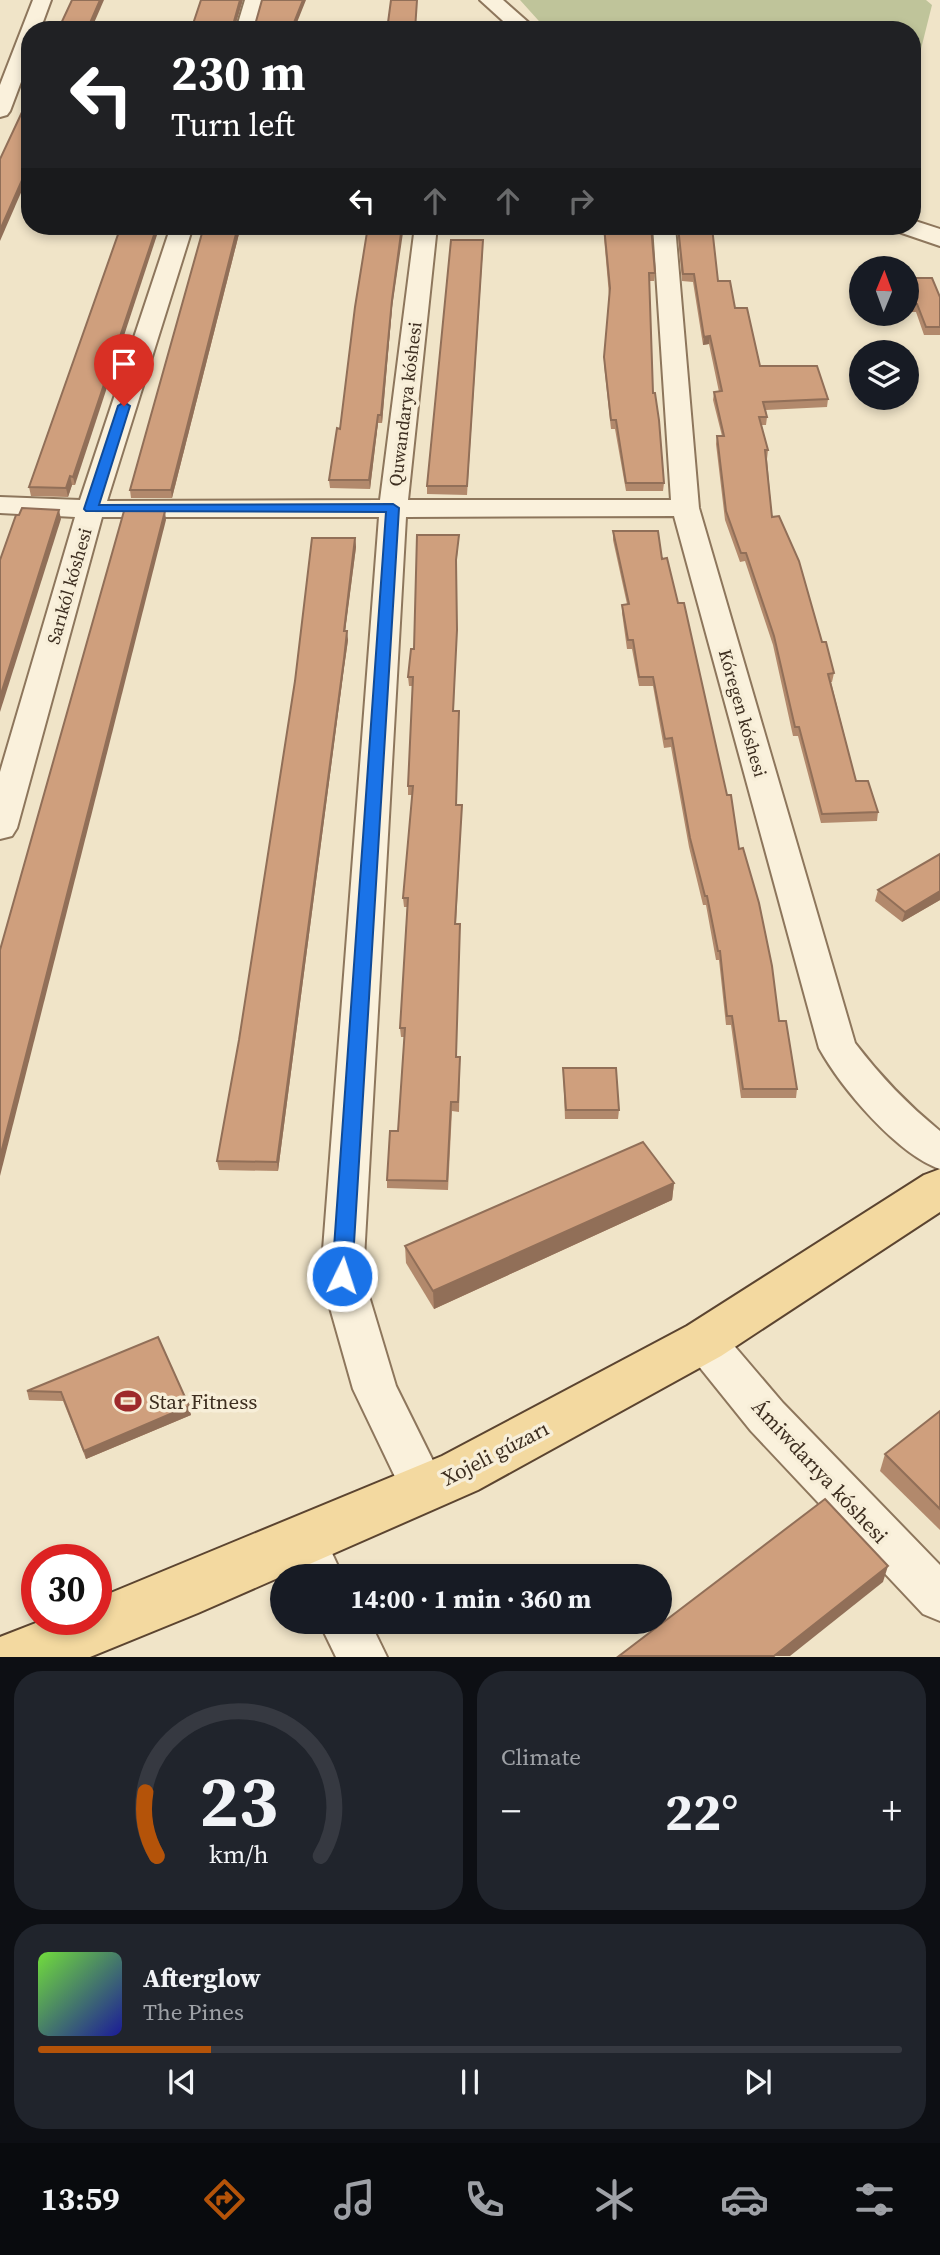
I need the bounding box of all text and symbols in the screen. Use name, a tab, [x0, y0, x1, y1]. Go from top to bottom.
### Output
text: 230 m	[171, 39, 306, 106]
icon: left	[56, 49, 147, 140]
text: Turn left	[171, 103, 295, 147]
icon: left	[343, 182, 381, 220]
icon: ahead	[416, 182, 454, 220]
icon: ahead	[489, 182, 527, 220]
icon: right	[562, 182, 600, 220]
north arrow	[849, 256, 919, 326]
map controls	[849, 256, 919, 410]
street label: Quwandarya kóshesi	[382, 320, 428, 488]
pin	[94, 334, 154, 406]
button: layers	[849, 340, 919, 410]
icon: arrive	[105, 345, 143, 383]
street label: Sarıkól kóshesi	[40, 525, 98, 647]
street label: Kóregen kóshesi	[713, 646, 773, 780]
position arrow	[305, 1239, 379, 1313]
sports icon: Star Fitness	[113, 1386, 143, 1416]
place label: Star Fitness	[149, 1387, 257, 1416]
street label: Ámiwdarıya kóshesi	[745, 1392, 895, 1550]
street label: Xojeli gúzarı	[436, 1414, 554, 1492]
speed limit sign: 30	[21, 1544, 112, 1635]
text: 14:00 · 1 min · 360 m	[351, 1581, 591, 1617]
text: Climate	[501, 1741, 581, 1773]
text: 23	[199, 1752, 278, 1851]
text: 22°	[665, 1776, 738, 1847]
text: −	[501, 1785, 521, 1837]
text: +	[882, 1785, 902, 1837]
text: km/h	[209, 1837, 268, 1871]
text: Afterglow	[143, 1960, 261, 1996]
text: The Pines	[143, 1996, 244, 2028]
icon: previous	[163, 2063, 201, 2101]
icon: pause	[451, 2063, 489, 2101]
icon: next	[739, 2063, 777, 2101]
icon: directions	[200, 2175, 249, 2224]
icon: music	[330, 2175, 379, 2224]
icon: phone	[460, 2175, 509, 2224]
icon: climate	[590, 2175, 639, 2224]
icon: car	[720, 2175, 769, 2224]
icon: filters	[850, 2175, 899, 2224]
text: 13:59	[41, 2177, 119, 2221]

